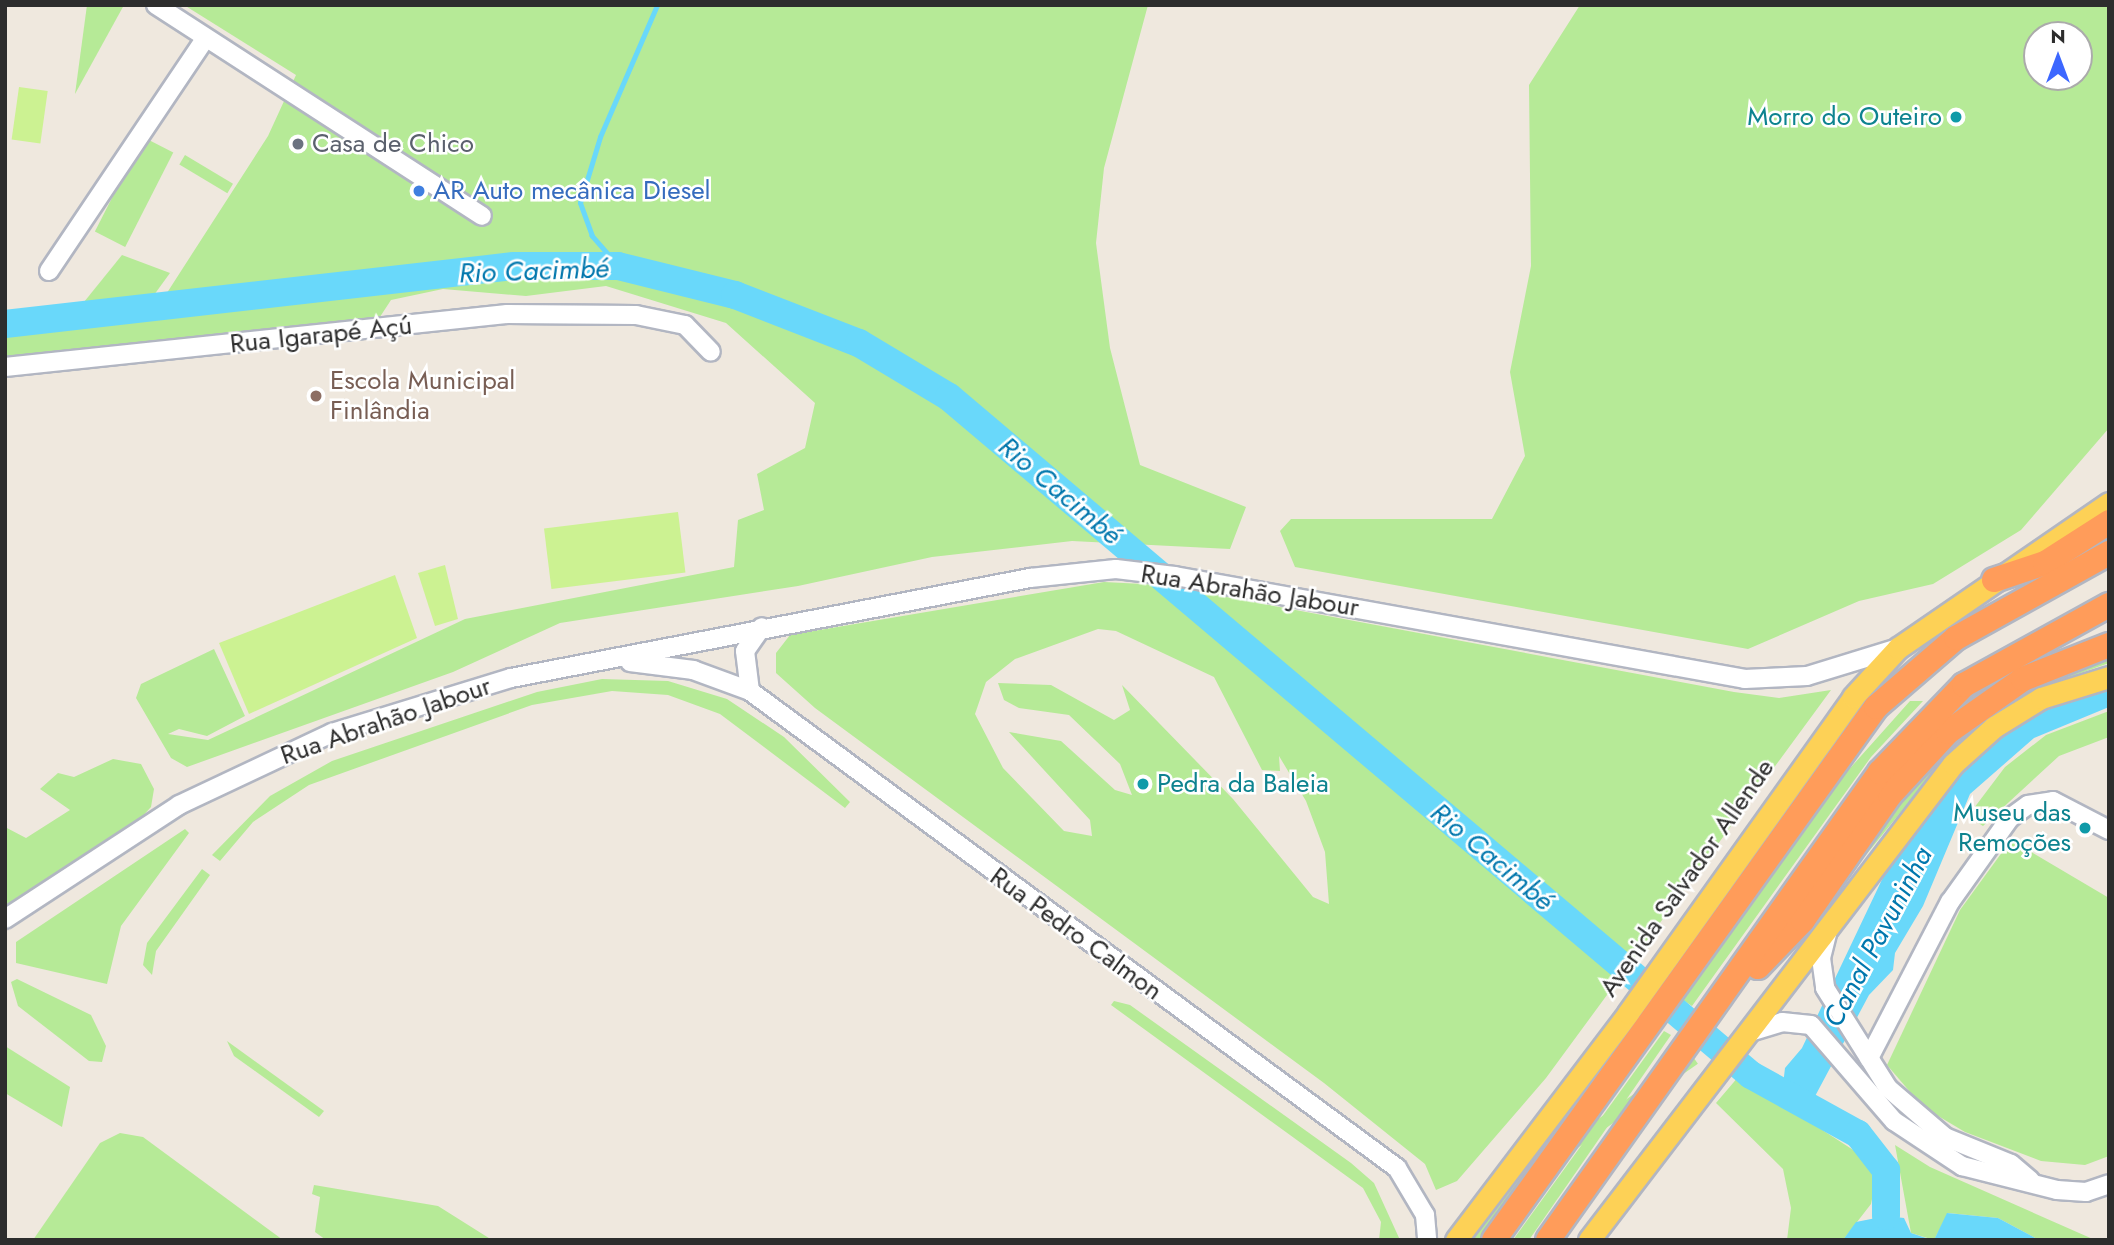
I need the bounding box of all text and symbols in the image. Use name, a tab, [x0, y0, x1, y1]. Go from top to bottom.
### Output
north arrow	[2023, 21, 2093, 91]
text: N	[2050, 23, 2066, 50]
place label: Morro do Outeiro	[1747, 101, 1942, 133]
marker: Morro do Outeiro	[1948, 109, 1964, 125]
place label: Casa de Chico	[312, 128, 474, 160]
marker: Casa de Chico	[290, 136, 306, 152]
place label: AR Auto mecânica Diesel	[433, 175, 711, 207]
marker: AR Auto mecânica Diesel	[411, 183, 427, 199]
water label: Rio Cacimbé	[458, 252, 610, 290]
street label: Rua Igarapé Açú	[228, 310, 414, 360]
place label: Escola Municipal Finlândia	[330, 365, 515, 426]
marker: Escola Municipal Finlândia	[308, 388, 324, 404]
water label: Rio Cacimbé	[992, 430, 1128, 552]
street label: Rua Abrahão Jabour	[1139, 558, 1361, 624]
street label: Rua Abrahão Jabour	[277, 670, 495, 772]
street label: Avenida Salvador Allende	[1593, 753, 1781, 1003]
place label: Pedra da Baleia	[1157, 768, 1329, 800]
marker: Pedra da Baleia	[1135, 776, 1151, 792]
water label: Rio Cacimbé	[1424, 796, 1560, 918]
place label: Museu das Remoções	[1953, 797, 2071, 858]
marker: Museu das Remoções	[2077, 820, 2093, 836]
water label: Canal Pavuninha	[1816, 841, 1940, 1033]
street label: Rua Pedro Calmon	[984, 861, 1168, 1007]

